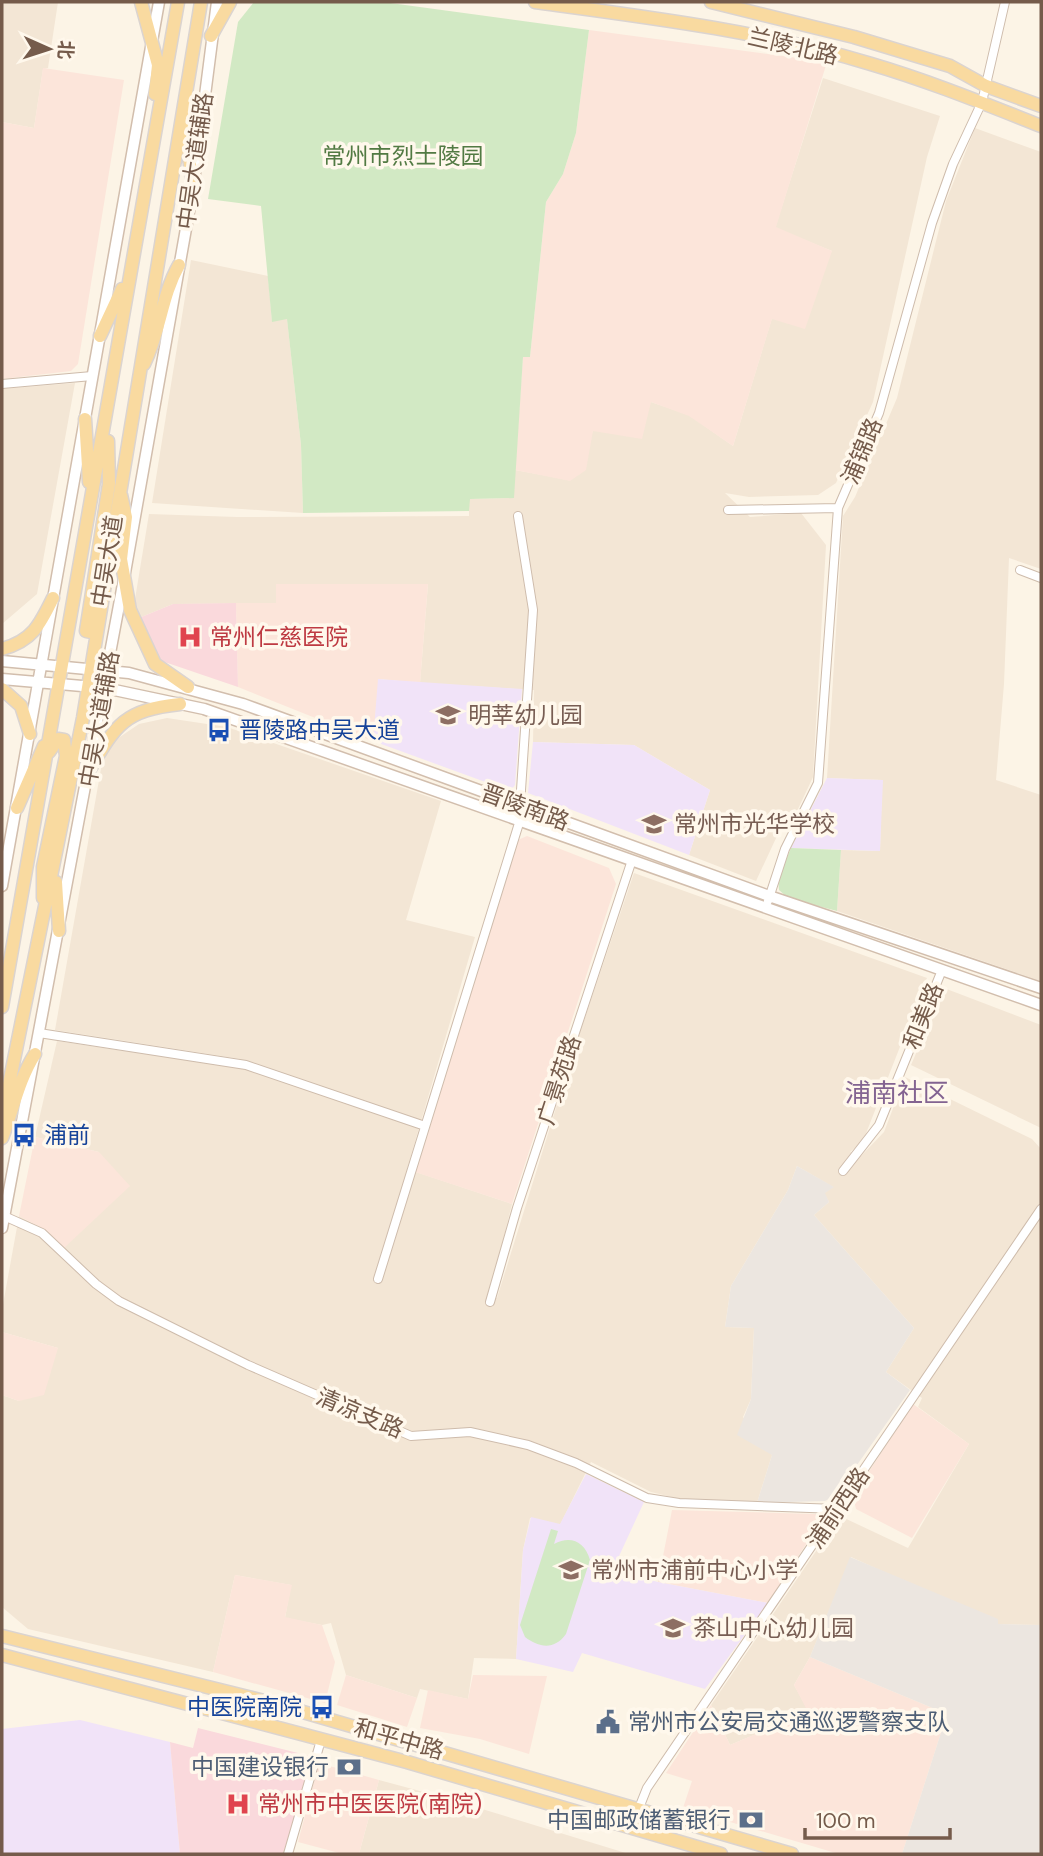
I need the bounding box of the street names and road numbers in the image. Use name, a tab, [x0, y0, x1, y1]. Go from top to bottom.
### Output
street label: 兰陵北路	[745, 21, 841, 71]
street label: 中吴大道辅路	[171, 91, 219, 231]
street label: 浦锦路	[835, 413, 889, 489]
street label: 中吴大道	[85, 513, 129, 609]
street label: 中吴大道辅路	[72, 648, 126, 790]
street label: 晋陵南路	[477, 777, 573, 837]
street label: 和美路	[896, 978, 950, 1054]
street label: 广景苑路	[531, 1032, 587, 1128]
street label: 清凉支路	[312, 1381, 408, 1445]
street label: 浦前西路	[800, 1461, 876, 1555]
street label: 和平中路	[351, 1712, 447, 1766]

